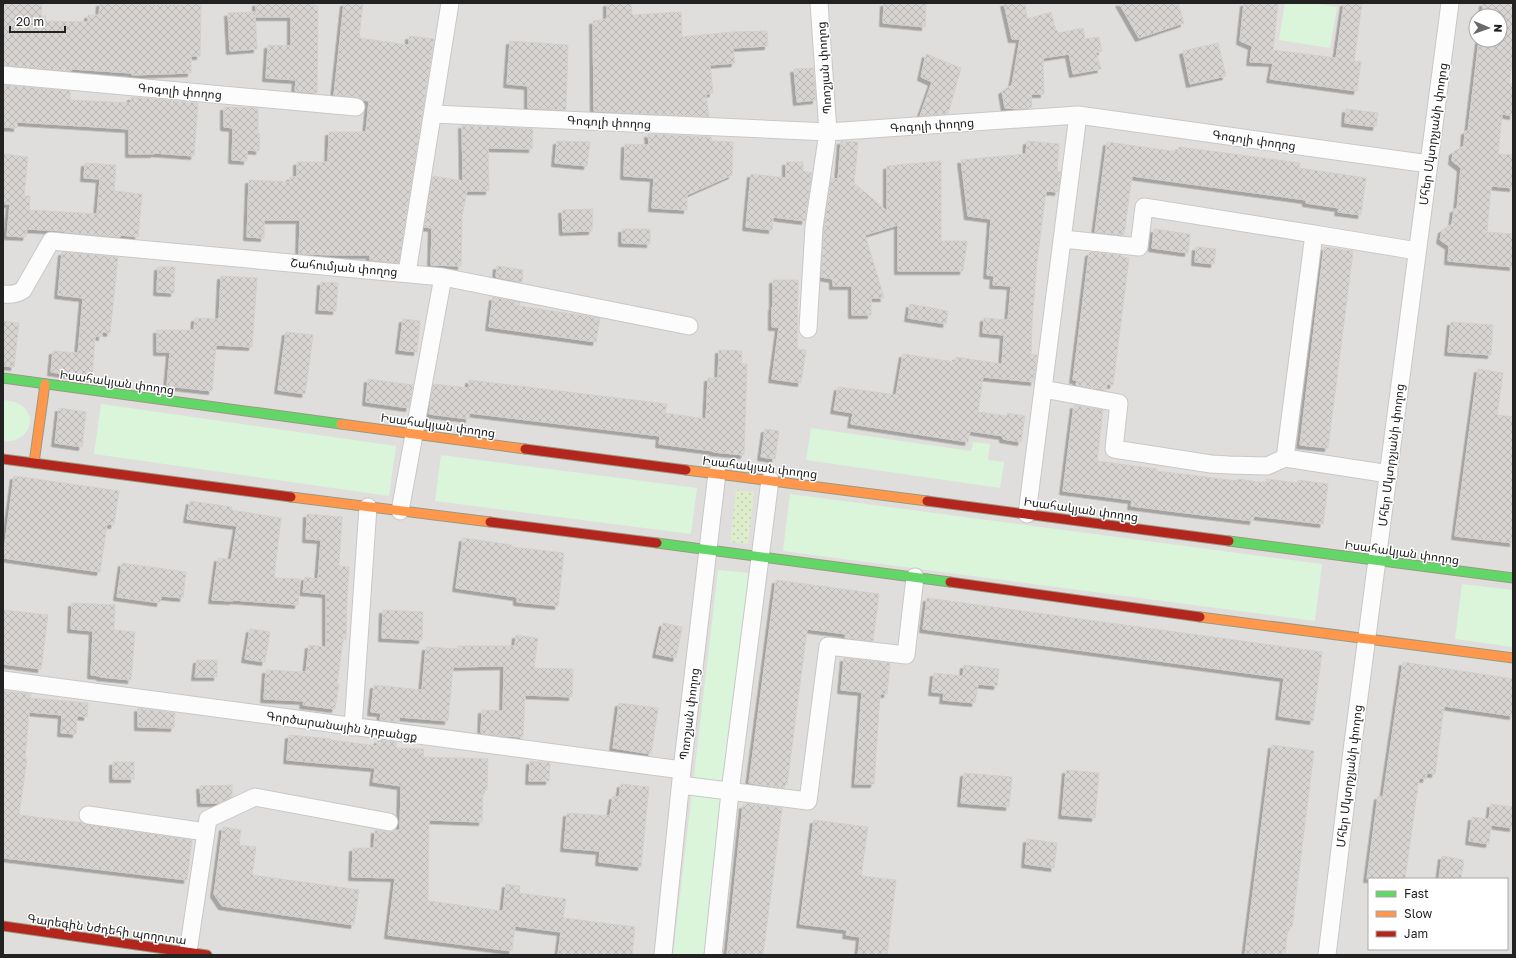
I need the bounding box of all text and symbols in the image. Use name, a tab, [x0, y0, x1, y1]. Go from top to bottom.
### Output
scale bar	[10, 8, 65, 34]
north arrow	[1468, 8, 1508, 48]
text: 20 m	[16, 14, 44, 29]
street label: Պռոշյան փողոց	[813, 21, 835, 115]
text: N	[1492, 24, 1505, 33]
street label: Մհեր Մկտրչյանի փողոց	[1416, 62, 1450, 206]
street label: Գոգոլի փողոց	[137, 80, 223, 102]
street label: Գոգոլի փողոց	[567, 112, 651, 132]
street label: Գոգոլի փողոց	[889, 115, 975, 135]
street label: Գոգոլի փողոց	[1211, 127, 1297, 153]
street label: Շահումյան փողոց	[290, 255, 398, 279]
street label: Իսահակյան փողոց	[59, 367, 175, 397]
street label: Մհեր Մկտրչյանի փողոց	[1375, 383, 1407, 527]
street label: Իսահակյան փողոց	[380, 410, 496, 440]
street label: Իսահակյան փողոց	[702, 453, 818, 481]
street label: Իսահակյան փողոց	[1023, 494, 1139, 524]
street label: Իսահակյան փողոց	[1344, 537, 1460, 567]
street label: Պռոշյան փողոց	[676, 667, 702, 761]
street label: Մհեր Մկտրչյանի փողոց	[1333, 704, 1365, 848]
street label: Գործարանային նրբանցք	[265, 708, 419, 744]
legend	[1368, 878, 1508, 950]
text: Fast	[1404, 886, 1429, 901]
text: Slow	[1404, 906, 1432, 921]
street label: Գարեգին Նժդեհի պողոտա	[26, 910, 188, 948]
text: Jam	[1404, 926, 1428, 941]

